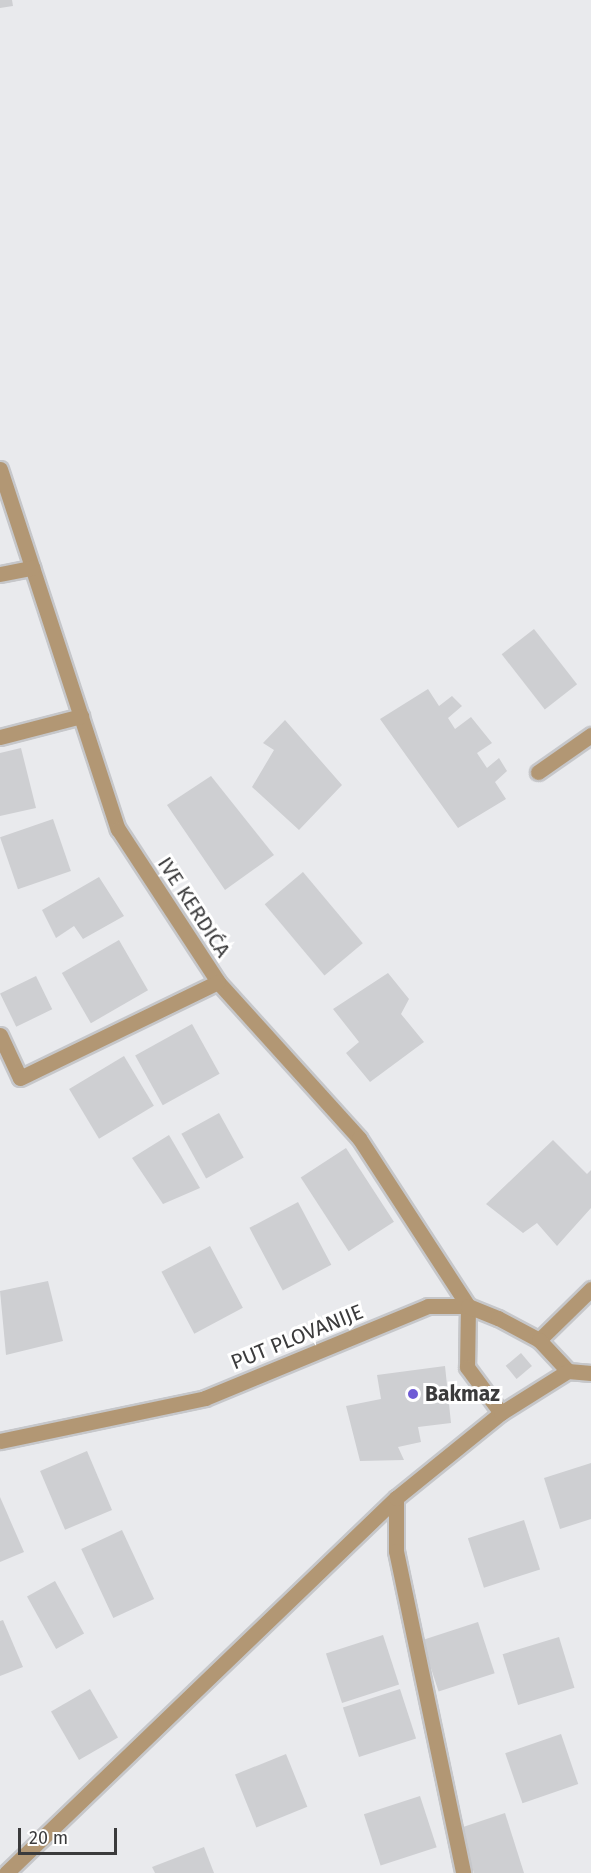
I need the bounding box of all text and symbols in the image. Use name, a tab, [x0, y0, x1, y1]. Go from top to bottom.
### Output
street label: IVE KERDIĆA	[152, 852, 236, 962]
street label: PUT PLOVANIJE	[227, 1299, 367, 1375]
place label: Bakmaz	[425, 1381, 500, 1407]
marker: Bakmaz	[406, 1387, 420, 1401]
scale bar	[21, 1816, 120, 1854]
text: 20 m	[29, 1827, 68, 1849]

